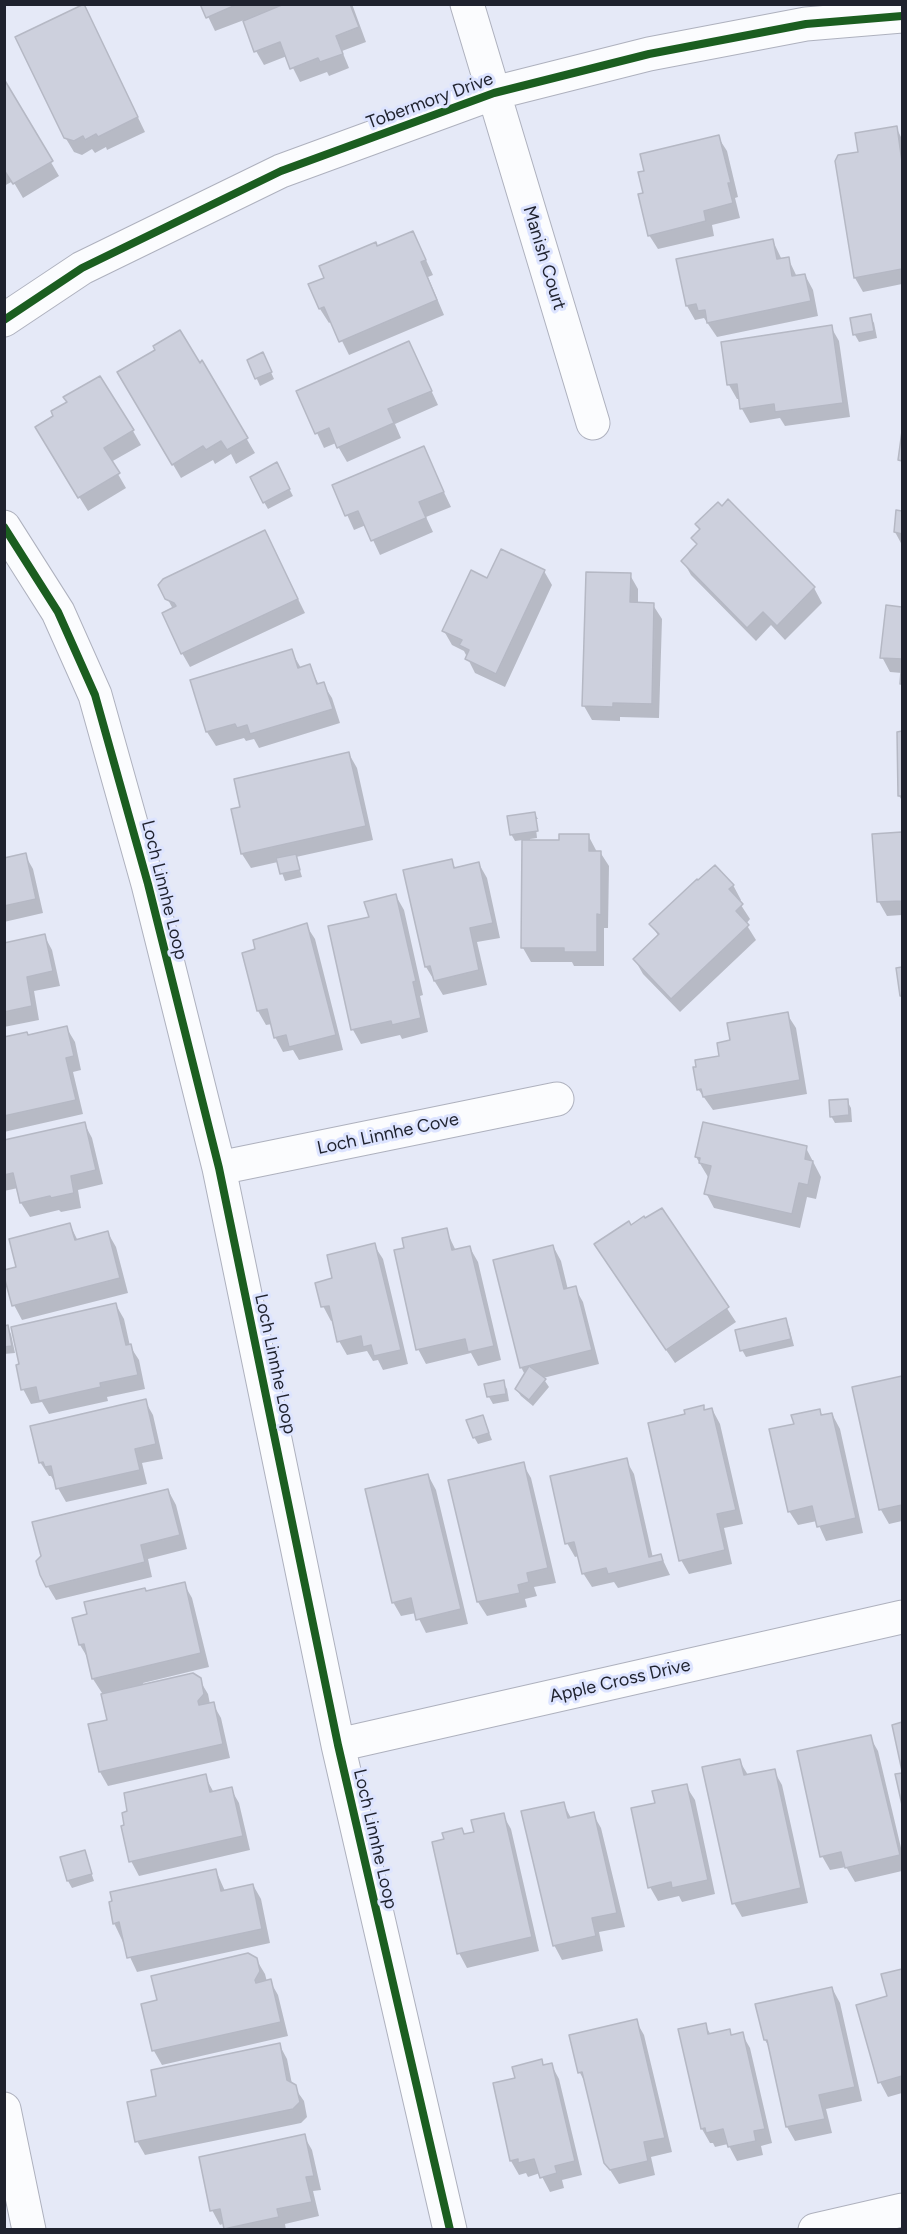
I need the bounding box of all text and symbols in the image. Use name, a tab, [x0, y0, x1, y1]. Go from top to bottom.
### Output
street label: Tobermory Drive	[364, 68, 496, 134]
street label: Manish Court	[518, 203, 570, 313]
street label: Loch Linnhe Loop	[136, 818, 192, 962]
street label: Loch Linnhe Cove	[315, 1108, 461, 1160]
street label: Loch Linnhe Loop	[250, 1292, 300, 1436]
street label: Apple Cross Drive	[547, 1654, 693, 1708]
street label: Loch Linnhe Loop	[348, 1767, 402, 1911]

